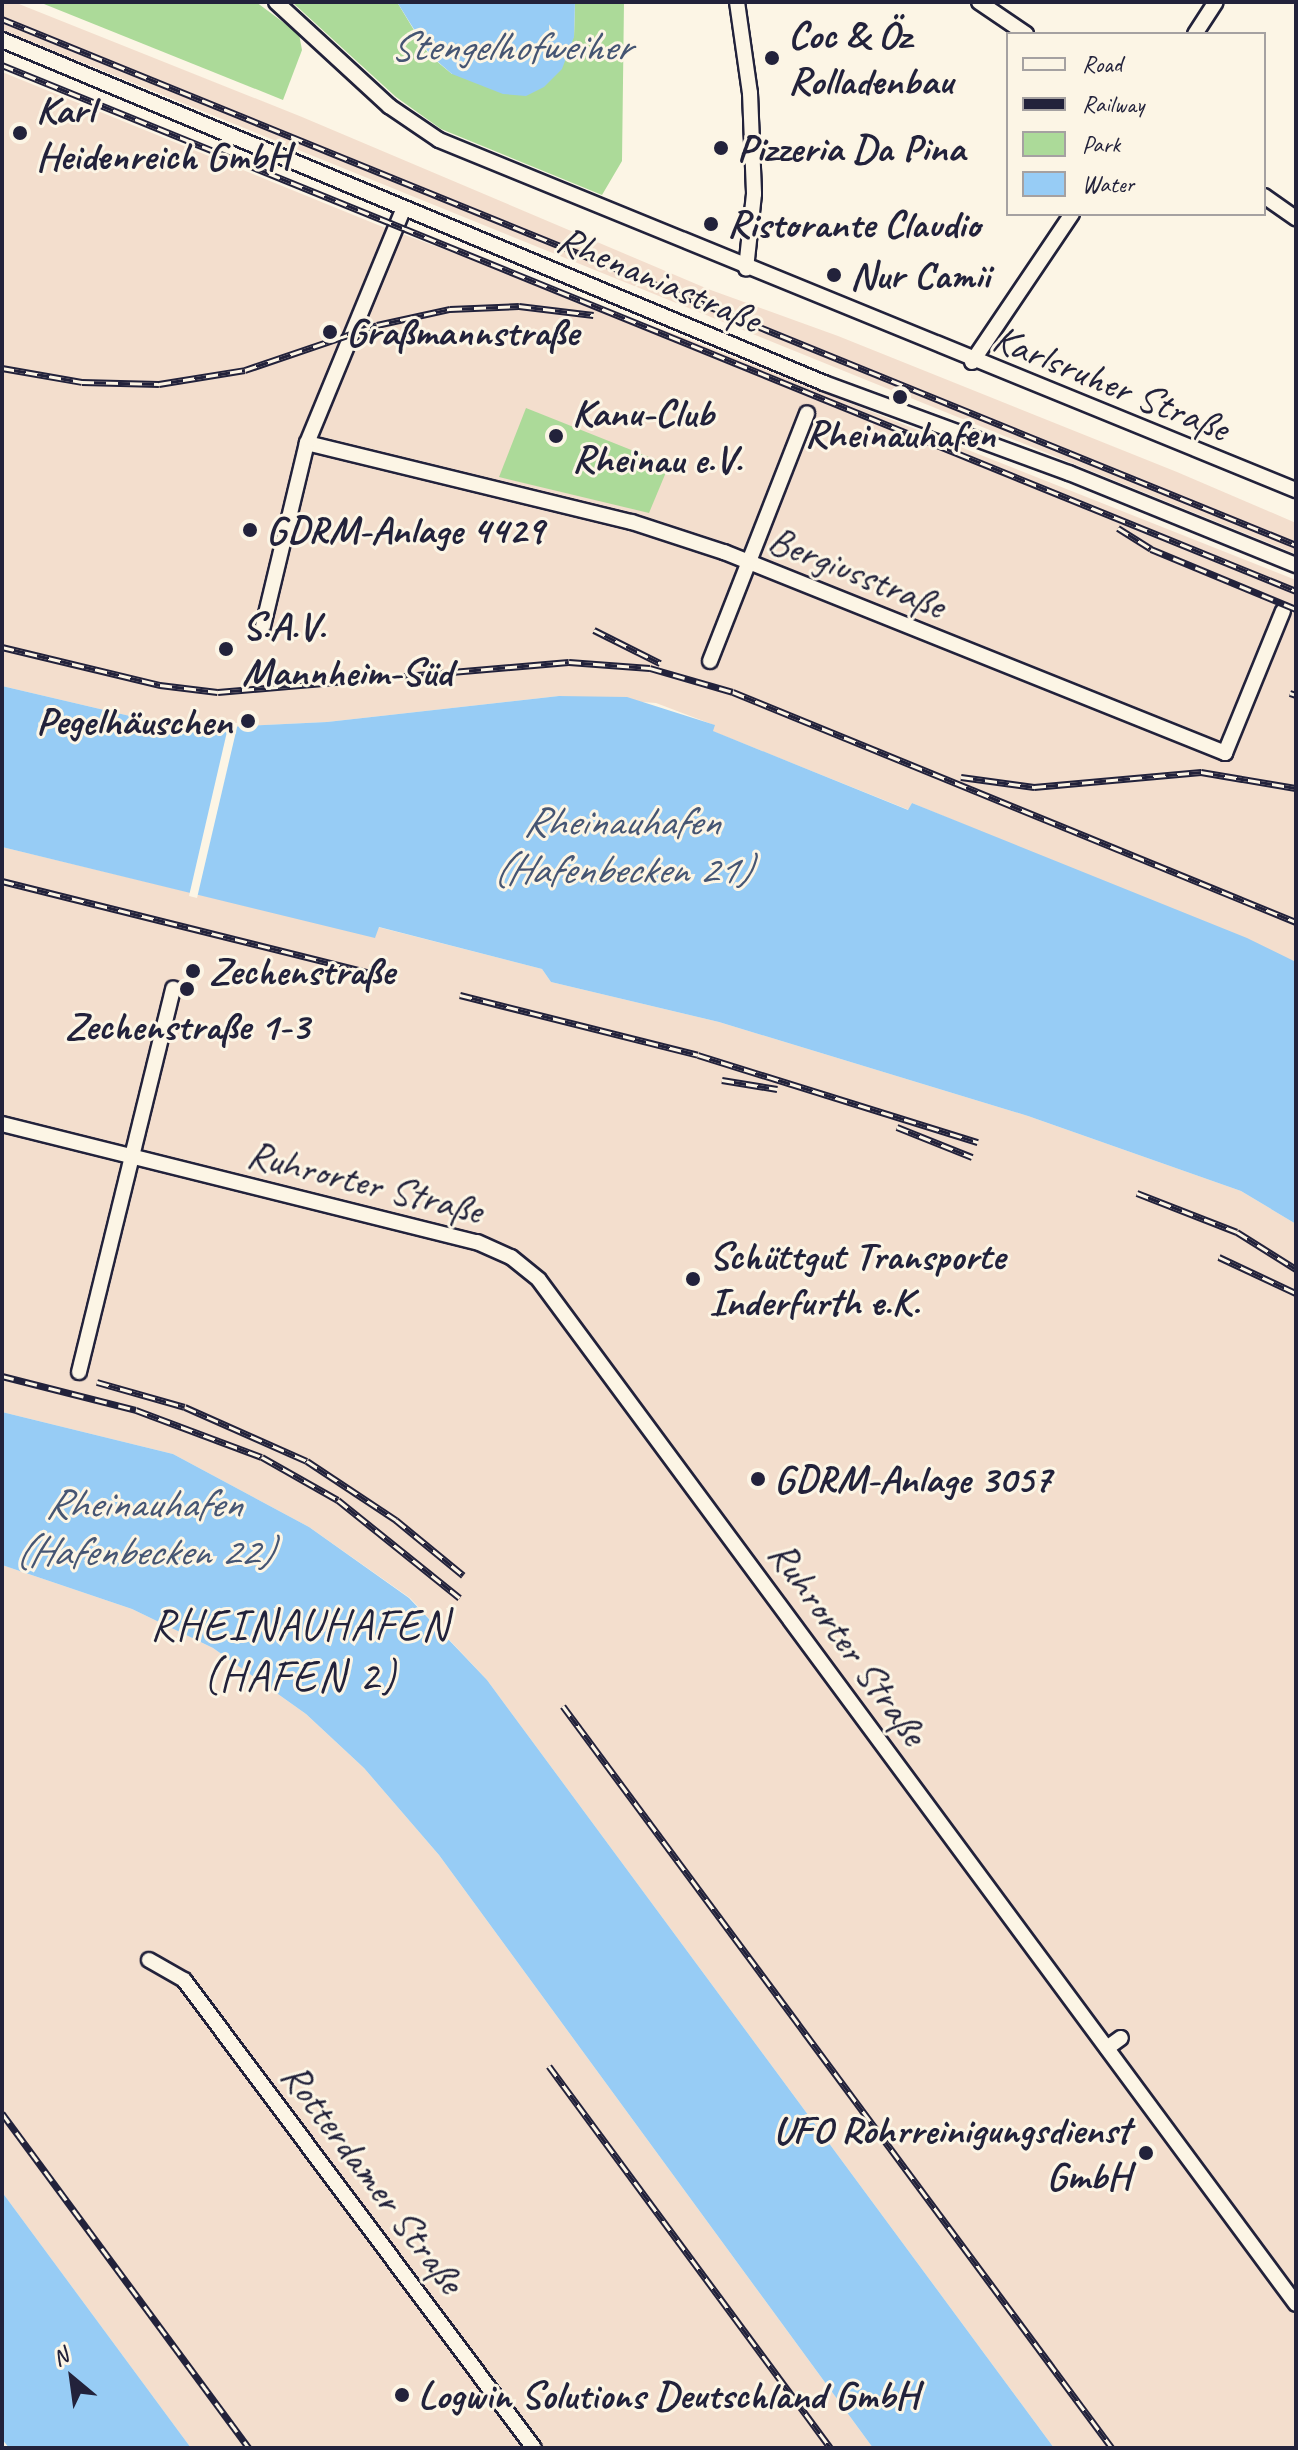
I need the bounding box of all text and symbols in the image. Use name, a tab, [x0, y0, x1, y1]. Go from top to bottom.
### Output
place label: Coc & Öz Rolladenbau	[788, 11, 953, 105]
water label: Stengelhofweiher	[390, 22, 630, 72]
legend	[1006, 32, 1266, 216]
marker: Coc & Öz Rolladenbau	[763, 49, 781, 67]
text: Road	[1082, 49, 1122, 79]
place label: Karl Heidenreich GmbH	[36, 86, 290, 180]
text: Railway	[1082, 89, 1144, 119]
marker: Karl Heidenreich GmbH	[11, 124, 29, 142]
place label: Pizzeria Da Pina	[737, 124, 965, 172]
text: Park	[1082, 129, 1120, 159]
marker: Pizzeria Da Pina	[712, 139, 730, 157]
text: Water	[1082, 169, 1134, 199]
place label: Ristorante Claudio	[727, 200, 982, 248]
street label: Rhenaniastraße	[550, 215, 768, 343]
marker: Ristorante Claudio	[702, 215, 720, 233]
place label: Nur Camii	[850, 251, 989, 299]
marker: Nur Camii	[825, 266, 843, 284]
place label: Graßmannstraße	[346, 308, 578, 356]
street label: Karlsruher Straße	[986, 314, 1236, 452]
marker: Graßmannstraße	[321, 323, 339, 341]
marker: Rheinauhafen	[891, 388, 909, 406]
place label: Kanu-Club Rheinau e.V.	[572, 389, 742, 483]
place label: Rheinauhafen	[805, 410, 995, 458]
marker: Kanu-Club Rheinau e.V.	[547, 427, 565, 445]
place label: GDRM-Anlage 4429	[266, 506, 543, 554]
street label: Bergiusstraße	[762, 515, 952, 629]
marker: GDRM-Anlage 4429	[241, 521, 259, 539]
place label: S.A.V. Mannheim-Süd	[242, 602, 452, 696]
marker: S.A.V. Mannheim-Süd	[217, 640, 235, 658]
place label: Pegelhäuschen	[36, 697, 232, 745]
marker: Pegelhäuschen	[239, 712, 257, 730]
water label: Rheinauhafen (Hafenbecken 21)	[492, 797, 750, 896]
place label: Zechenstraße	[209, 947, 394, 995]
marker: Zechenstraße	[184, 962, 202, 980]
marker: Zechenstraße 1-3	[178, 980, 196, 998]
place label: Zechenstraße 1-3	[65, 1002, 309, 1050]
street label: Ruhrorter Straße	[242, 1130, 488, 1234]
place label: Schüttgut Transporte Inderfurth e.K.	[709, 1232, 1005, 1326]
marker: Schüttgut Transporte Inderfurth e.K.	[684, 1270, 702, 1288]
place label: GDRM-Anlage 3057	[774, 1455, 1051, 1503]
marker: GDRM-Anlage 3057	[749, 1470, 767, 1488]
water label: Rheinauhafen (Hafenbecken 22)	[14, 1479, 272, 1578]
street label: Ruhrorter Straße	[758, 1531, 938, 1755]
district label: RHEINAUHAFEN (HAFEN 2)	[153, 1600, 447, 1703]
street label: Rotterdamer Straße	[270, 2053, 476, 2303]
place label: UFO Rohrreinigungsdienst GmbH	[772, 2106, 1130, 2200]
marker: UFO Rohrreinigungsdienst GmbH	[1137, 2144, 1155, 2162]
north arrow	[32, 2338, 112, 2418]
text: N	[48, 2341, 73, 2373]
place label: Logwin Solutions Deutschland GmbH	[418, 2371, 919, 2419]
marker: Logwin Solutions Deutschland GmbH	[393, 2386, 411, 2404]

